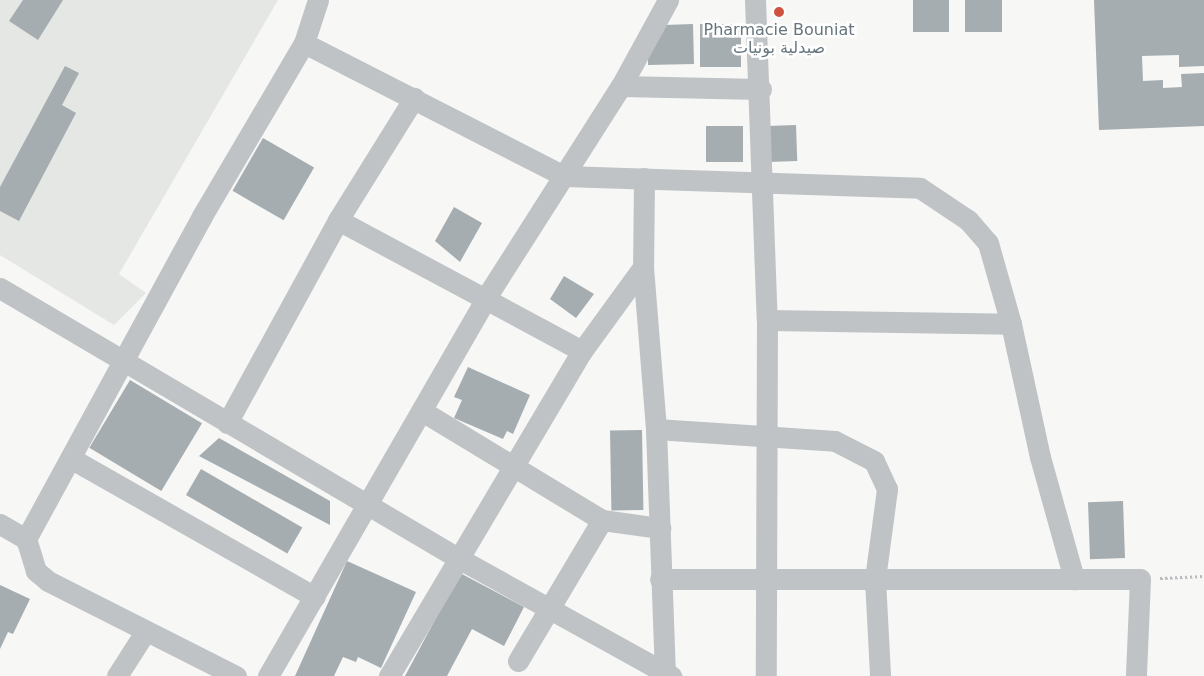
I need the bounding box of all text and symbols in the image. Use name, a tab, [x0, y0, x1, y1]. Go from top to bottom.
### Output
marker: Pharmacie Bouniat صيدلية بونيات	[773, 6, 785, 18]
place label: Pharmacie Bouniat صيدلية بونيات	[703, 20, 855, 58]

